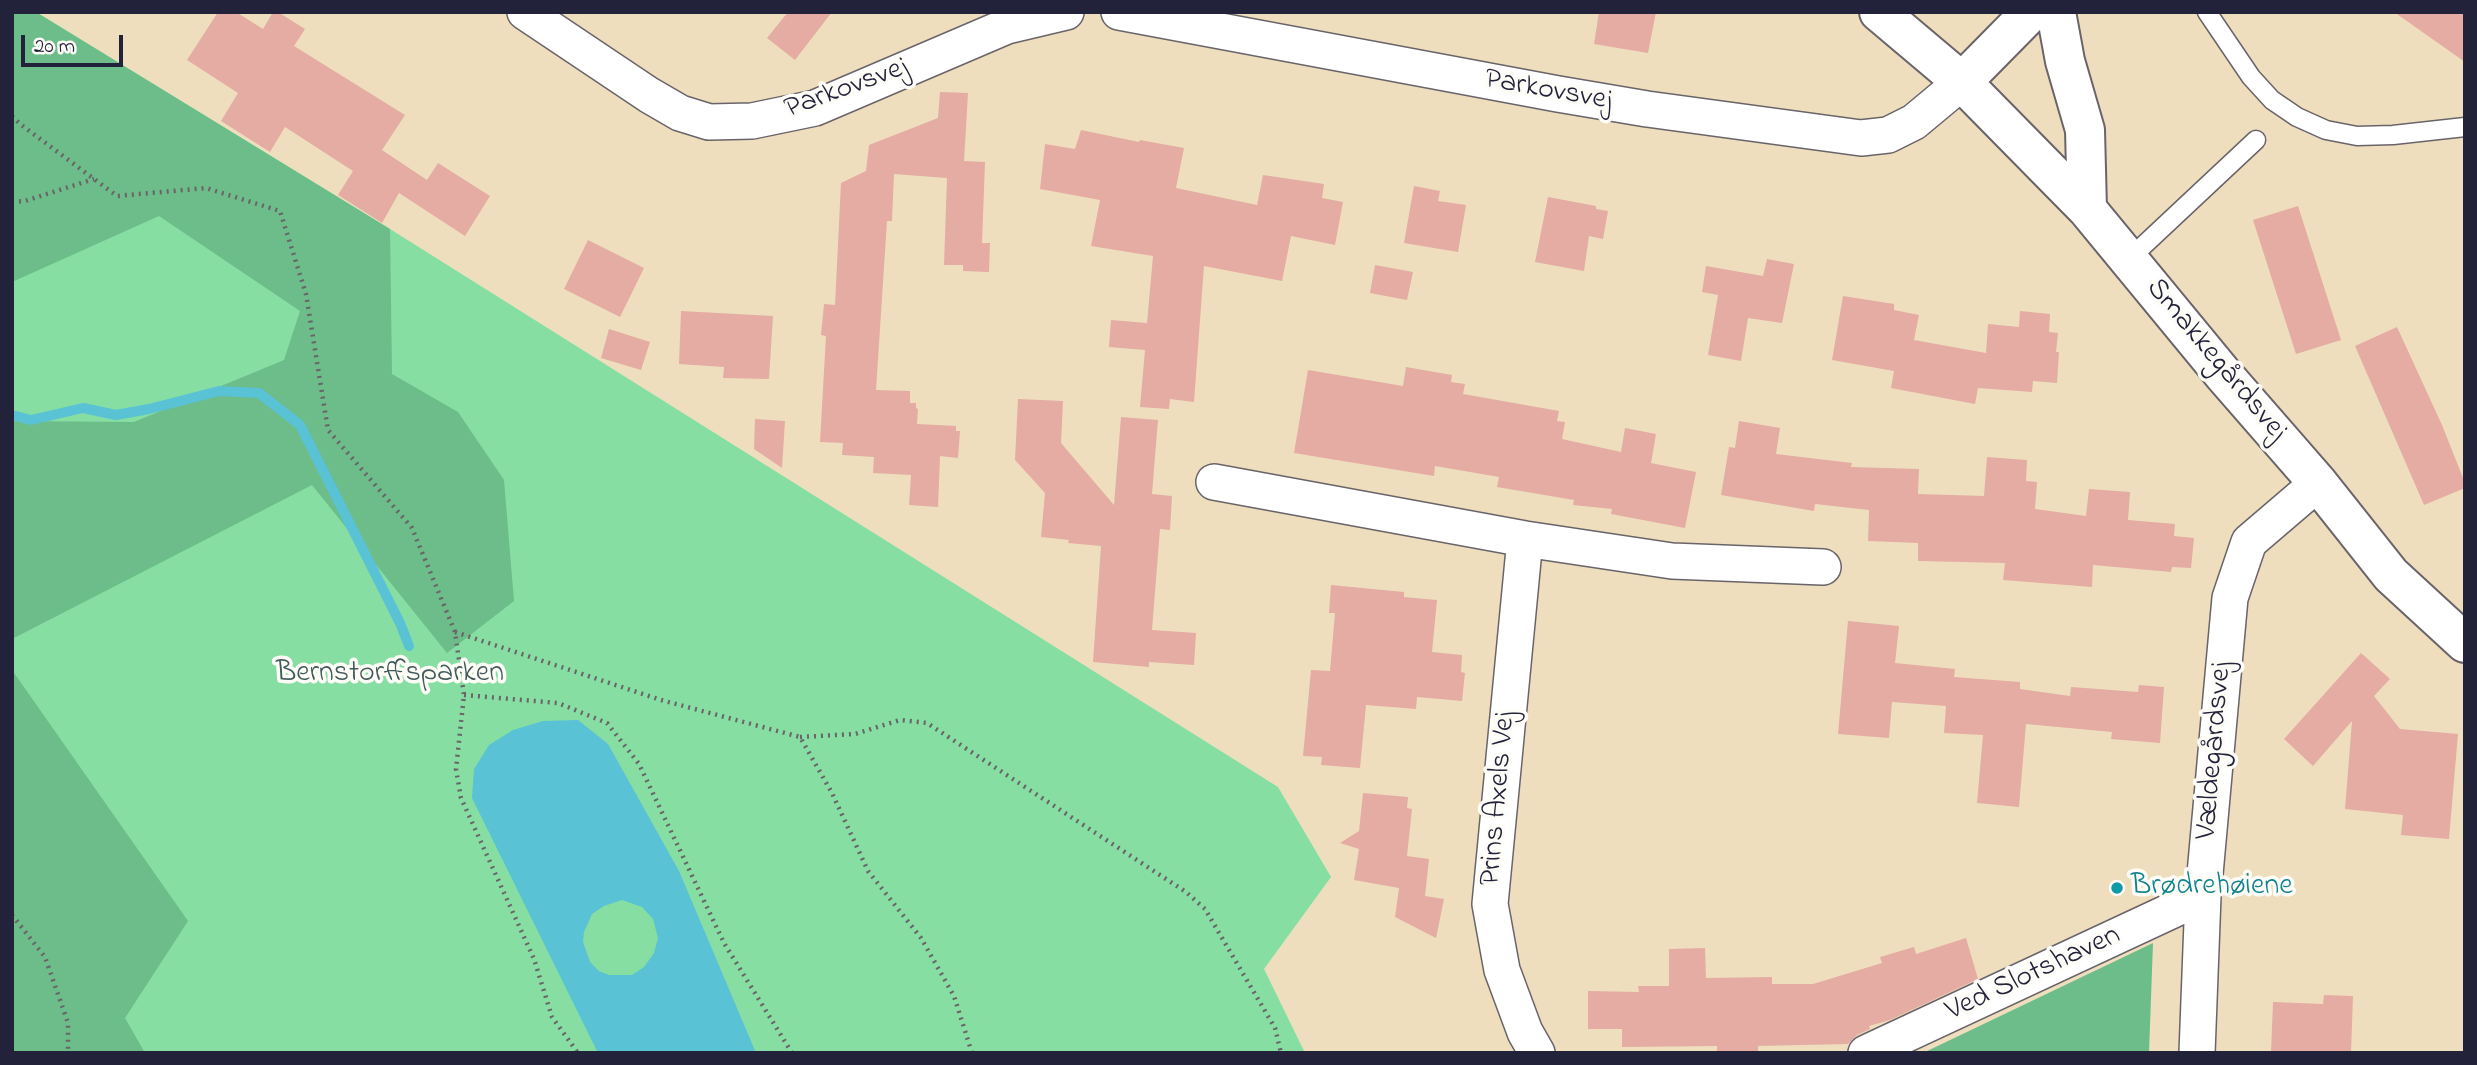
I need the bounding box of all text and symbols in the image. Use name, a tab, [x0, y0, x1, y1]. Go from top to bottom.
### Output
scale bar	[24, 21, 126, 65]
text: 20 m	[34, 32, 75, 62]
street label: Parkovsvej	[780, 51, 914, 129]
street label: Parkovsvej	[1482, 63, 1614, 121]
street label: Smakkegårdsvej	[2136, 272, 2294, 450]
park label: Bernstorffsparken	[276, 657, 504, 693]
street label: Vældegårdsvej	[2190, 661, 2242, 841]
street label: Prins Axels Vej	[1474, 710, 1526, 888]
place label: Brødrehøiene	[2131, 870, 2293, 906]
marker: Brødrehøiene	[2109, 880, 2125, 896]
street label: Ved Slotshaven	[1941, 919, 2127, 1031]

